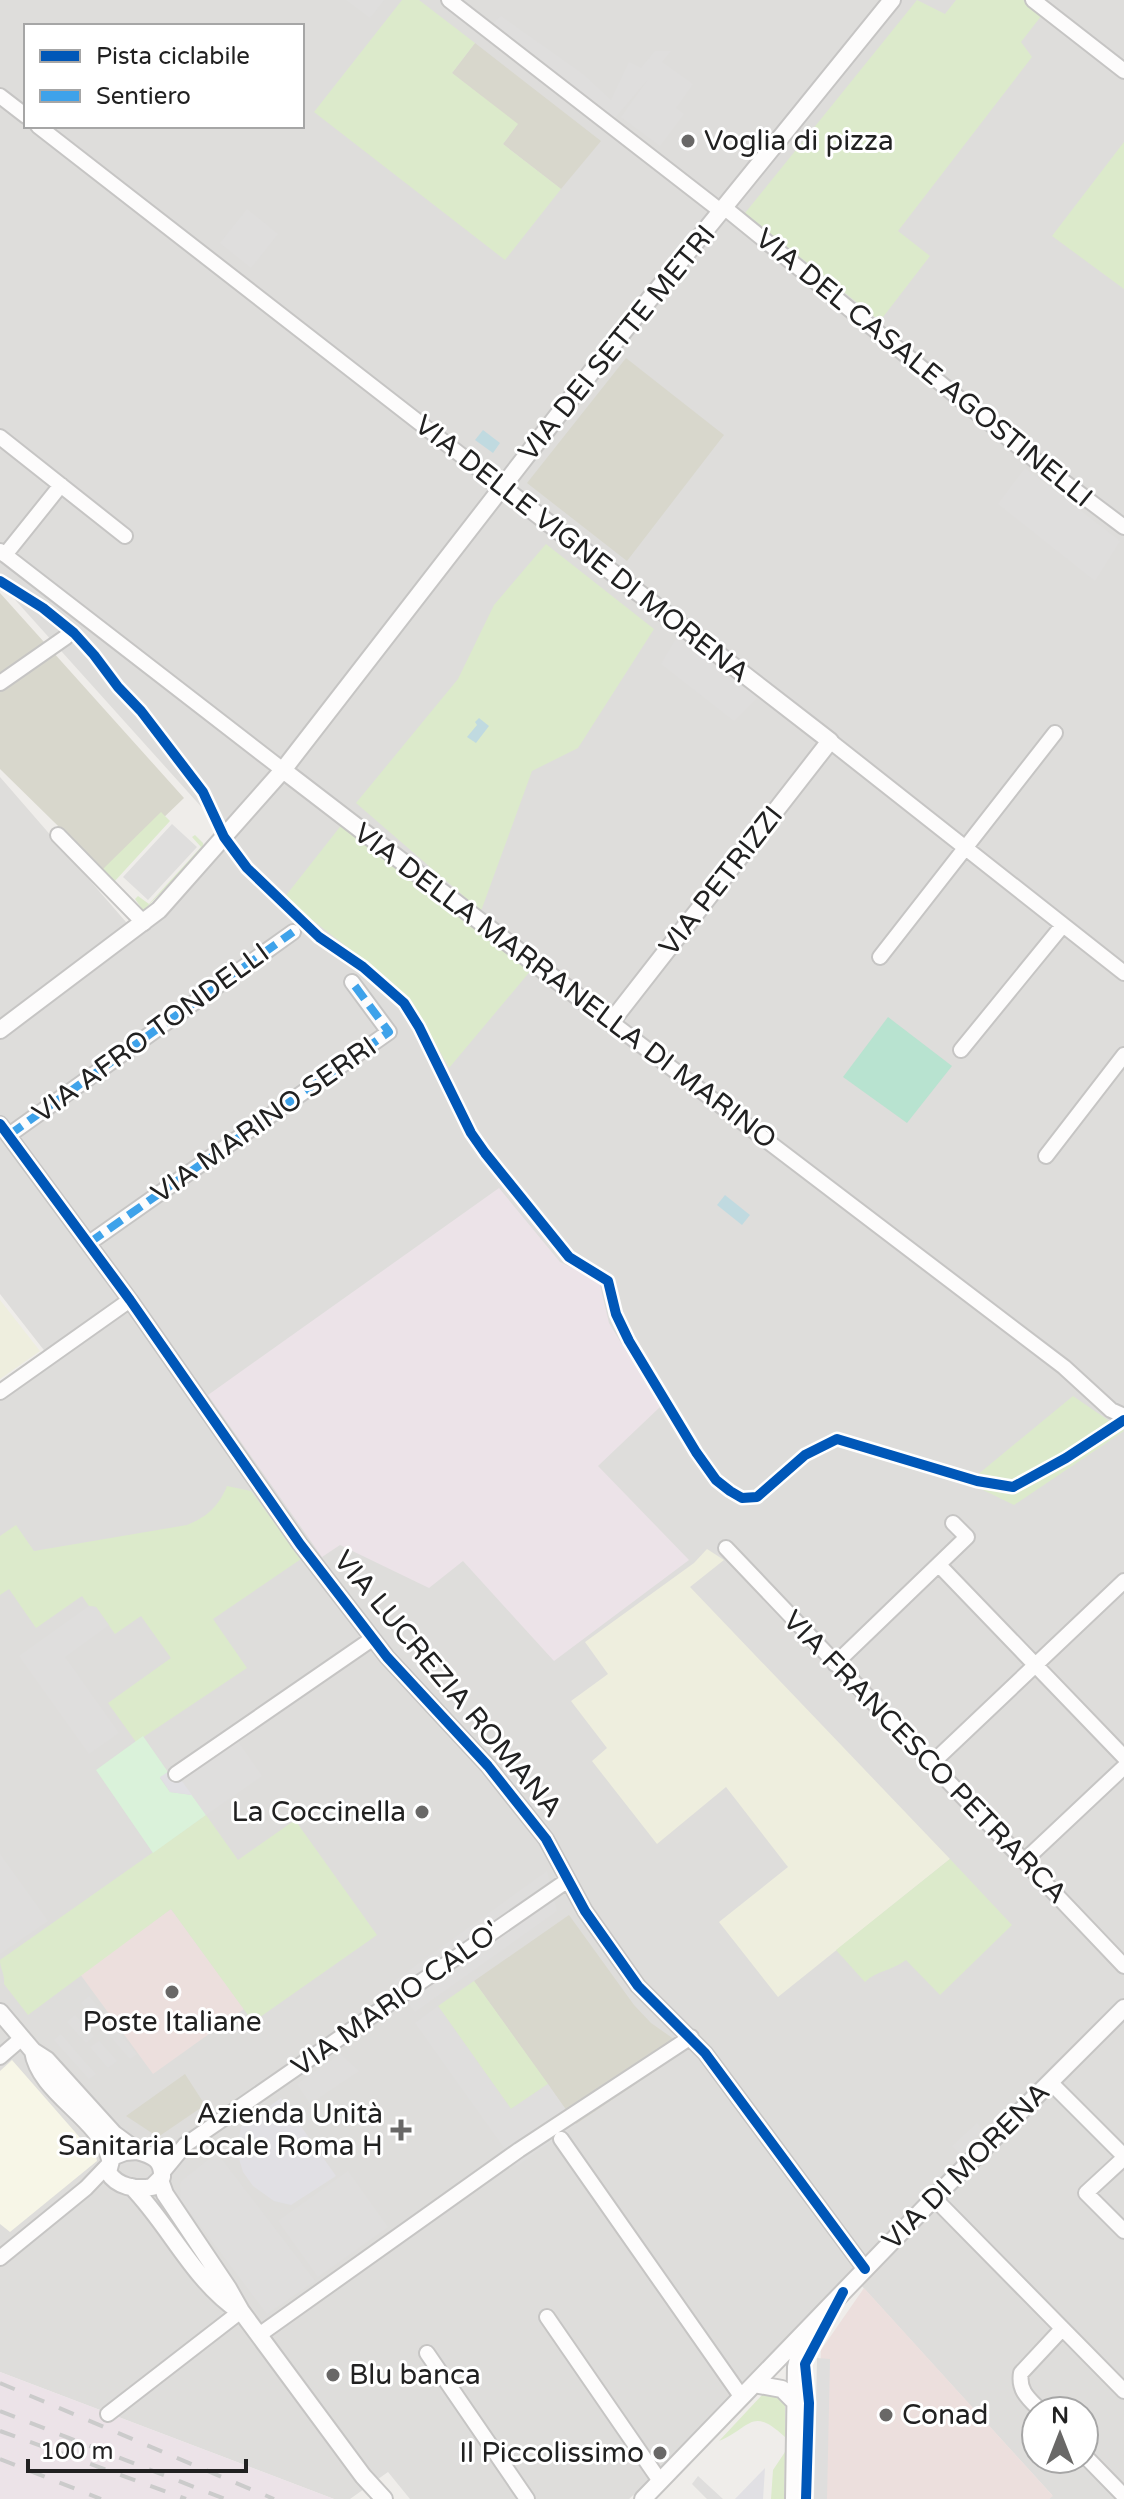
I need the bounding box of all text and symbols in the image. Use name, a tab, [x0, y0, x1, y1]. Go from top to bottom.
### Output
legend	[24, 24, 304, 128]
text: Pista ciclabile	[96, 42, 250, 71]
text: Sentiero	[96, 82, 191, 111]
place label: Voglia di pizza	[704, 124, 894, 158]
marker: Voglia di pizza	[679, 132, 697, 150]
street label: VIA DEI SETTE METRI	[511, 218, 723, 468]
street label: VIA DEL CASALE AGOSTINELLI	[749, 221, 1099, 515]
street label: VIA DELLE VIGNE DI MORENA	[408, 408, 756, 690]
street label: VIA PETRIZZI	[652, 799, 790, 963]
street label: VIA DELLA MARRANELLA DI MARINO	[347, 816, 783, 1156]
street label: VIA AFRO TONDELLI	[26, 936, 276, 1130]
street label: VIA MARINO SERRI	[145, 1030, 383, 1210]
street label: VIA LUCREZIA ROMANA	[326, 1544, 570, 1824]
street label: VIA FRANCESCO PETRARCA	[776, 1603, 1074, 1911]
place label: La Coccinella	[232, 1795, 406, 1829]
marker: La Coccinella	[413, 1803, 431, 1821]
street label: VIA MARIO CALO'	[285, 1914, 507, 2084]
marker: Poste Italiane	[163, 1983, 181, 2001]
place label: Poste Italiane	[82, 2005, 262, 2039]
street label: VIA DI MORENA	[875, 2075, 1057, 2257]
place label: Azienda Unità Sanitaria Locale Roma H	[58, 2097, 383, 2163]
marker: Azienda Unità Sanitaria Locale Roma H	[390, 2119, 412, 2141]
place label: Blu banca	[349, 2358, 481, 2392]
marker: Blu banca	[324, 2366, 342, 2384]
north arrow	[1020, 2395, 1100, 2475]
place label: Conad	[902, 2398, 989, 2432]
text: N	[1051, 2403, 1069, 2429]
marker: Conad	[877, 2406, 895, 2424]
scale bar	[28, 2423, 246, 2473]
place label: Il Piccolissimo	[459, 2436, 644, 2470]
text: 100 m	[40, 2437, 114, 2466]
marker: Il Piccolissimo	[651, 2444, 669, 2462]

